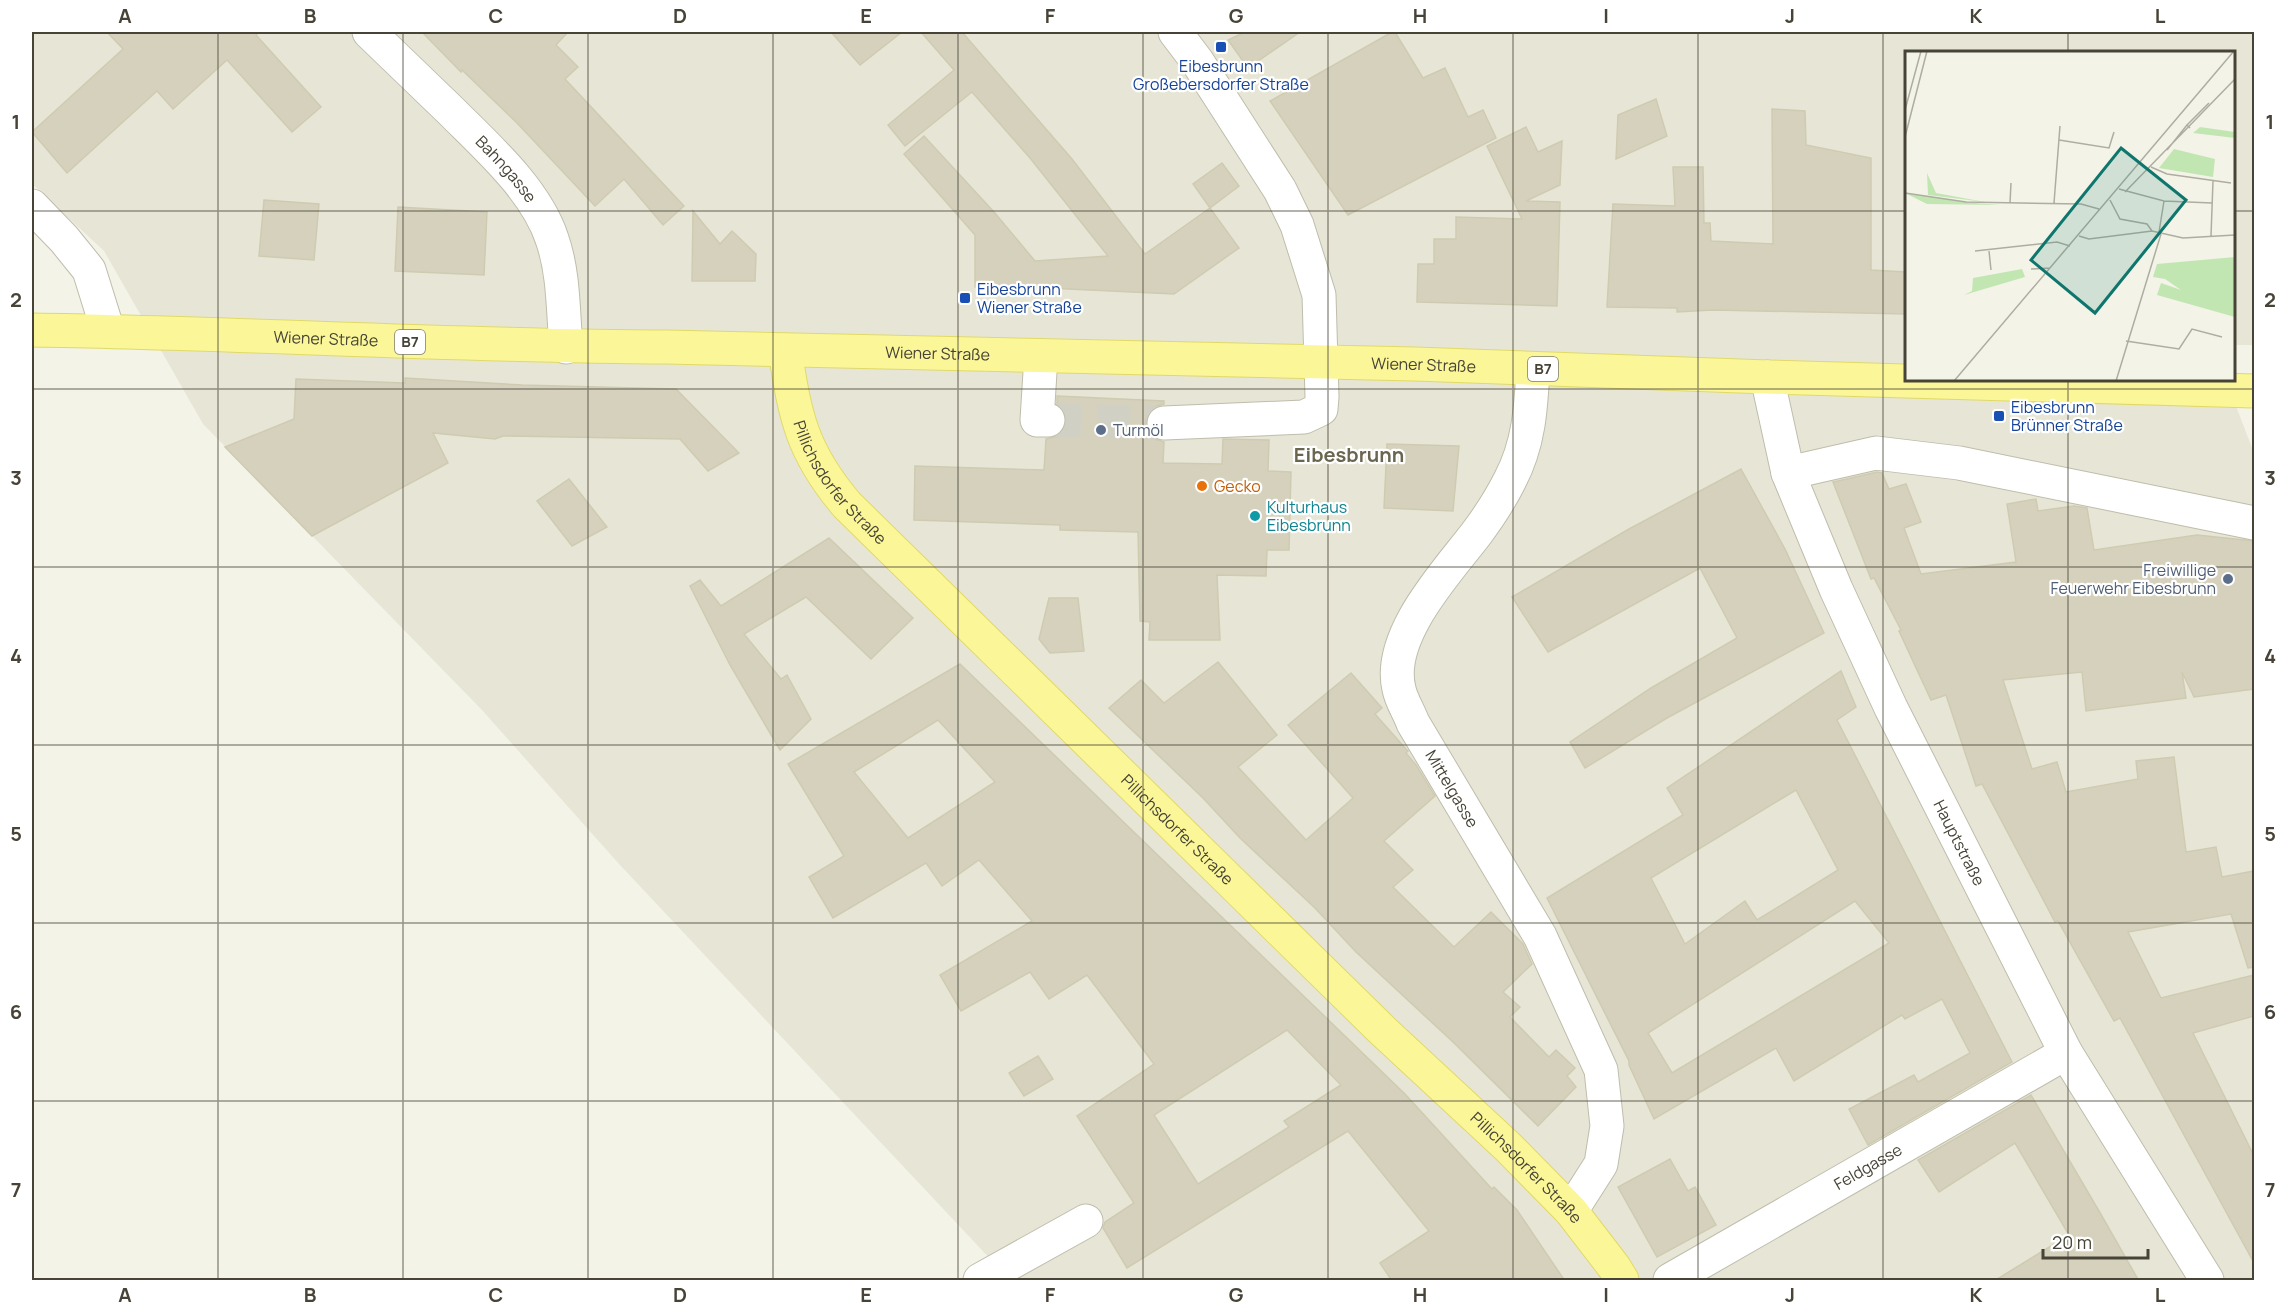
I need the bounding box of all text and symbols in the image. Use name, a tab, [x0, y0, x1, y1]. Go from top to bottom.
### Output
text: A	[118, 2, 132, 29]
text: B	[304, 2, 317, 29]
text: C	[489, 2, 503, 29]
text: D	[673, 2, 687, 29]
text: E	[860, 2, 872, 29]
text: F	[1045, 2, 1056, 29]
text: G	[1229, 2, 1244, 29]
text: H	[1413, 2, 1427, 29]
text: I	[1603, 2, 1609, 29]
text: J	[1785, 2, 1795, 29]
text: K	[1970, 2, 1983, 29]
text: L	[2155, 2, 2166, 29]
marker: Eibesbrunn Großebersdorfer Straße	[1214, 40, 1228, 54]
inset map	[1905, 51, 2235, 381]
place label: Eibesbrunn Großebersdorfer Straße	[1133, 55, 1309, 95]
text: 1	[12, 108, 20, 135]
text: 1	[2266, 108, 2274, 135]
street label: Bahngasse	[471, 131, 542, 207]
place label: Eibesbrunn Wiener Straße	[977, 278, 1082, 318]
text: 2	[10, 286, 22, 313]
text: 2	[2264, 286, 2276, 313]
marker: Eibesbrunn Wiener Straße	[958, 291, 972, 305]
street label: Wiener Straße	[273, 326, 379, 351]
road number: B7	[395, 330, 425, 354]
street label: Wiener Straße	[885, 341, 990, 365]
street label: Wiener Straße	[1371, 352, 1476, 377]
road number: B7	[1528, 357, 1558, 381]
place label: Eibesbrunn Brünner Straße	[2011, 396, 2123, 436]
marker: Eibesbrunn Brünner Straße	[1992, 409, 2006, 423]
street label: Pillichsdorfer Straße	[788, 418, 892, 549]
place label: Turmöl	[1113, 419, 1164, 441]
marker: Turmöl	[1094, 423, 1108, 437]
district label: Eibesbrunn	[1294, 441, 1404, 468]
text: 3	[10, 464, 22, 491]
text: 3	[2264, 464, 2276, 491]
place label: Gecko	[1214, 475, 1261, 497]
marker: Gecko	[1195, 479, 1209, 493]
place label: Kulturhaus Eibesbrunn	[1267, 496, 1351, 536]
marker: Kulturhaus Eibesbrunn	[1248, 509, 1262, 523]
place label: Freiwillige Feuerwehr Eibesbrunn	[2051, 559, 2216, 599]
marker: Freiwillige Feuerwehr Eibesbrunn	[2221, 572, 2235, 586]
text: 4	[10, 642, 22, 669]
text: 4	[2264, 642, 2276, 669]
street label: Mittelgasse	[1420, 746, 1484, 831]
street label: Pillichsdorfer Straße	[1116, 769, 1239, 890]
street label: Hauptstraße	[1928, 796, 1990, 889]
text: 5	[10, 820, 22, 847]
text: 5	[2264, 820, 2276, 847]
text: 6	[10, 998, 22, 1025]
text: 6	[2264, 998, 2276, 1025]
street label: Pillichsdorfer Straße	[1466, 1107, 1587, 1228]
street label: Feldgasse	[1830, 1138, 1906, 1195]
text: 7	[11, 1176, 21, 1203]
text: 7	[2265, 1176, 2275, 1203]
scale bar	[2043, 1222, 2148, 1260]
text: 20 m	[2052, 1230, 2092, 1254]
text: A	[118, 1281, 132, 1308]
text: B	[304, 1281, 317, 1308]
text: C	[489, 1281, 503, 1308]
text: D	[673, 1281, 687, 1308]
text: E	[860, 1281, 872, 1308]
text: F	[1045, 1281, 1056, 1308]
text: G	[1229, 1281, 1244, 1308]
text: H	[1413, 1281, 1427, 1308]
text: I	[1603, 1281, 1609, 1308]
text: J	[1785, 1281, 1795, 1308]
text: K	[1970, 1281, 1983, 1308]
text: L	[2155, 1281, 2166, 1308]

